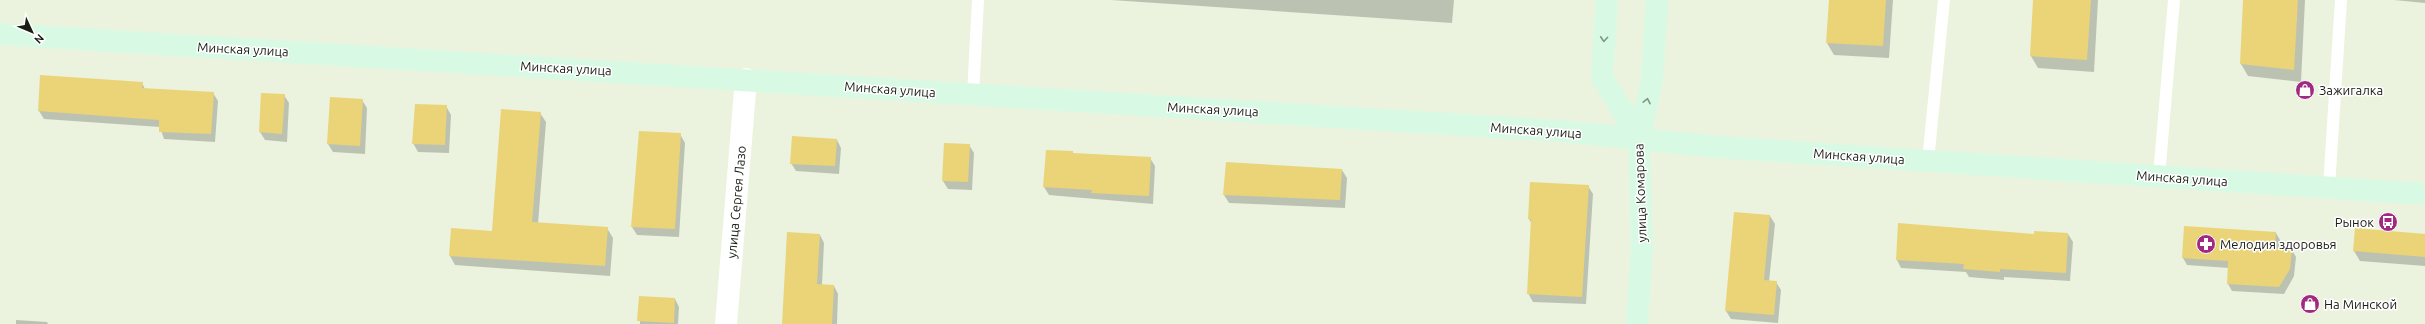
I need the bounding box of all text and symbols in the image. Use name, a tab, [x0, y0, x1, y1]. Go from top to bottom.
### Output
north arrow	[12, 12, 52, 52]
text: N	[32, 32, 46, 46]
one-way arrow	[1600, 36, 1609, 42]
street label: Минская улица	[197, 40, 289, 58]
street label: Минская улица	[520, 59, 612, 77]
street label: Минская улица	[844, 79, 936, 99]
shop icon: Зажигалка	[2294, 79, 2316, 101]
place label: Зажигалка	[2319, 83, 2383, 97]
one-way arrow	[1643, 98, 1651, 104]
street label: Минская улица	[1167, 100, 1259, 118]
street label: Минская улица	[1490, 120, 1582, 140]
street label: улица Комарова	[1631, 143, 1649, 243]
street label: улица Сергея Лазо	[724, 145, 748, 259]
street label: Минская улица	[1813, 146, 1905, 166]
street label: Минская улица	[2136, 168, 2228, 188]
bus stop icon: Рынок	[2377, 211, 2399, 233]
place label: Рынок	[2335, 215, 2374, 229]
pharmacy icon: Мелодия здоровья	[2195, 233, 2217, 255]
place label: Мелодия здоровья	[2220, 237, 2337, 251]
shop icon: На Минской	[2299, 293, 2321, 315]
place label: На Минской	[2324, 297, 2397, 311]

